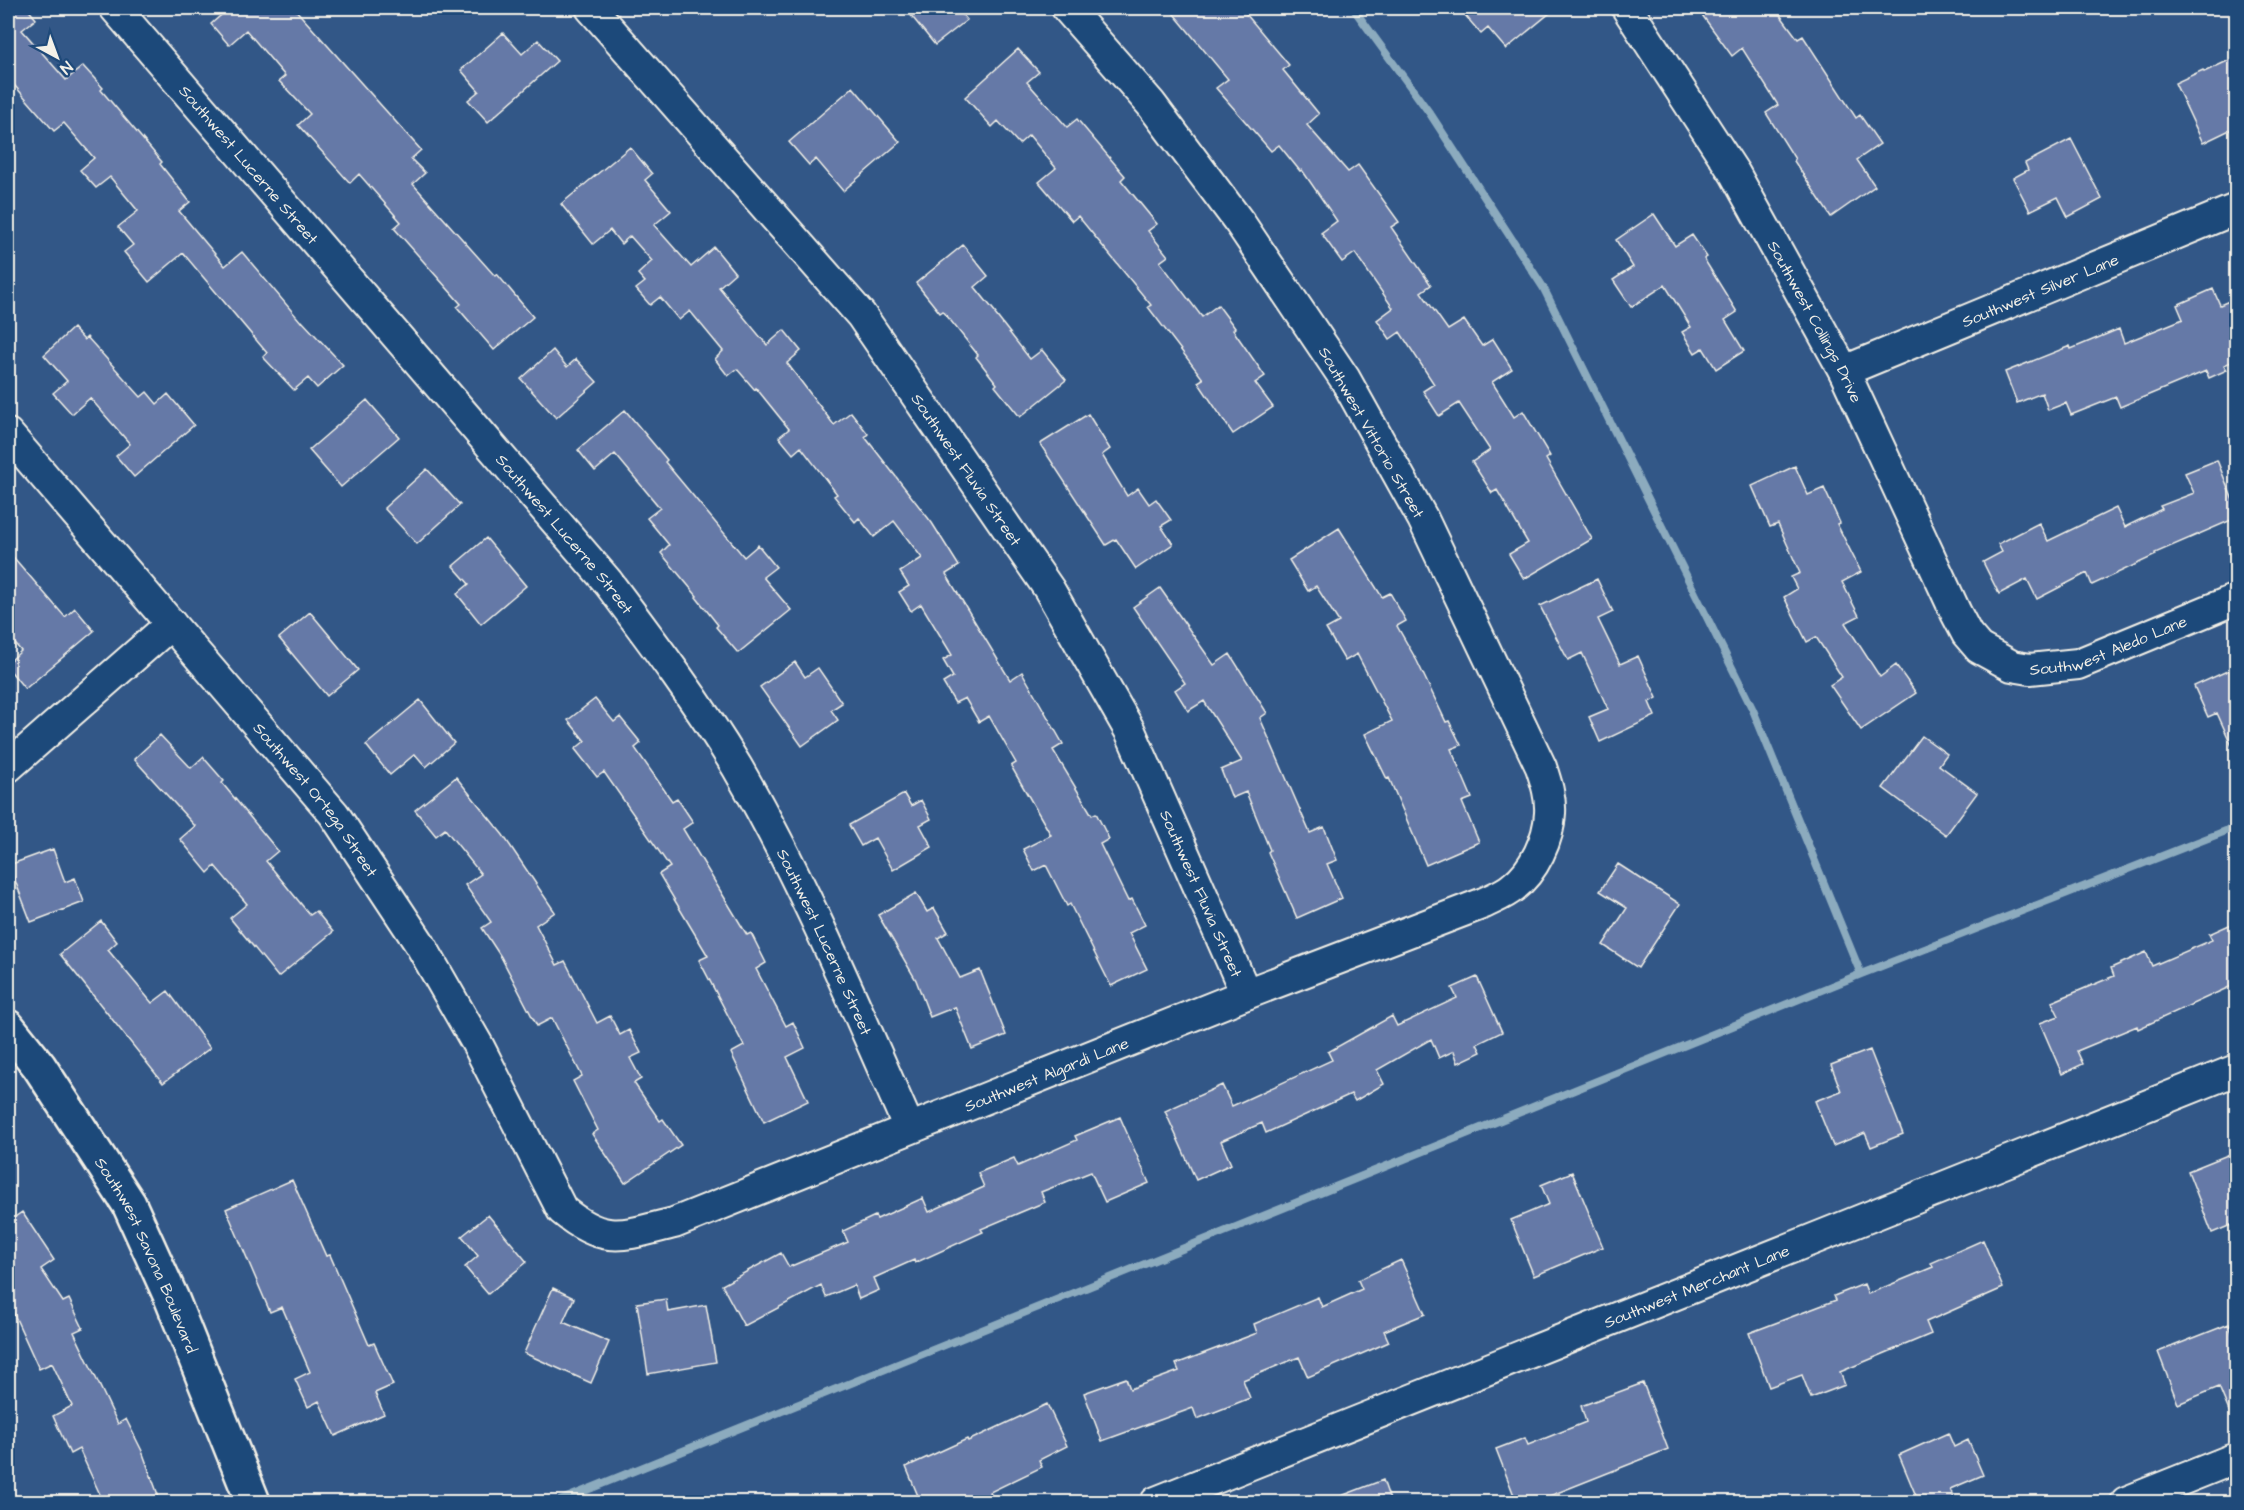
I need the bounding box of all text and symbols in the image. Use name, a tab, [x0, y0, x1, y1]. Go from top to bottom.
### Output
north arrow	[27, 27, 87, 87]
text: N	[55, 56, 77, 79]
street label: Southwest Lucerne Street	[174, 81, 323, 250]
street label: Southwest Collings Drive	[1762, 237, 1867, 407]
street label: Southwest Silver Lane	[1959, 249, 2122, 333]
street label: Southwest Vittorio Street	[1313, 343, 1430, 523]
street label: Southwest Fluvia Street	[906, 389, 1027, 551]
street label: Southwest Lucerne Street	[490, 449, 638, 619]
street label: Southwest Aledo Lane	[2029, 610, 2191, 681]
street label: Southwest Ortega Street	[248, 718, 383, 882]
street label: Southwest Fluvia Street	[1154, 807, 1247, 981]
street label: Southwest Lucerne Street	[771, 845, 877, 1039]
street label: Southwest Algardi Lane	[961, 1032, 1132, 1118]
street label: Southwest Savona Boulevard	[89, 1153, 202, 1356]
street label: Southwest Merchant Lane	[1601, 1240, 1793, 1334]

